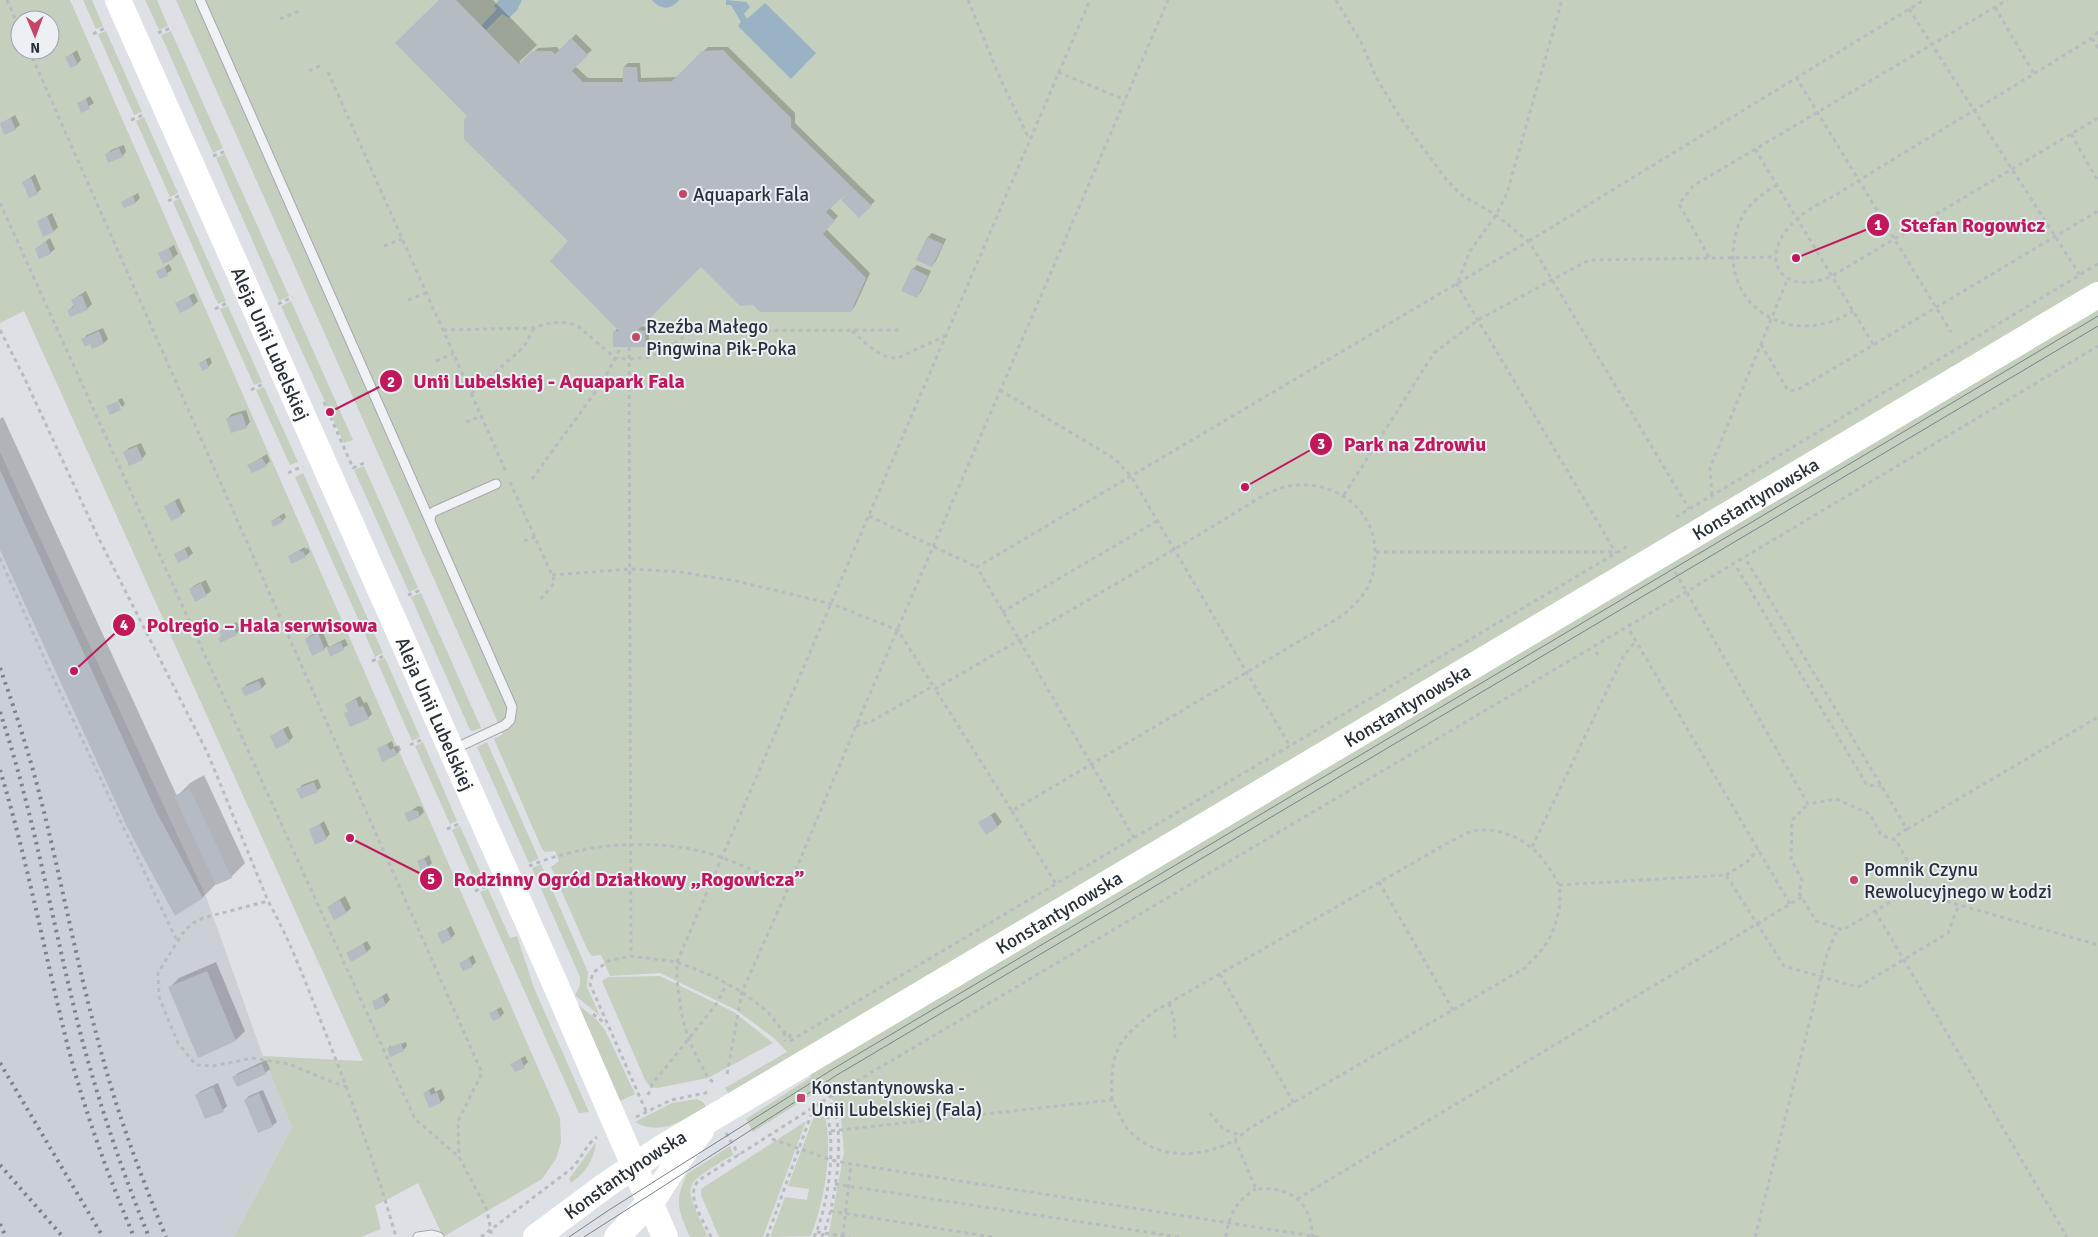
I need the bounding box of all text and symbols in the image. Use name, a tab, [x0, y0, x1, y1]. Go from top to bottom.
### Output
north arrow	[10, 10, 60, 60]
text: N	[30, 39, 40, 56]
place label: Aquapark Fala	[693, 183, 809, 207]
marker: Aquapark Fala	[677, 188, 689, 200]
callout: Stefan Rogowicz	[1865, 207, 2055, 242]
text: Stefan Rogowicz	[1901, 213, 2045, 238]
text: 1	[1874, 216, 1882, 234]
street label: Aleja Unii Lubelskiej	[225, 263, 314, 425]
place label: Rzeźba Małego Pingwina Pik-Poka	[646, 315, 797, 361]
marker: Rzeźba Małego Pingwina Pik-Poka	[630, 331, 642, 343]
callout: Unii Lubelskiej - Aquapark Fala	[379, 364, 695, 399]
text: Unii Lubelskiej - Aquapark Fala	[413, 369, 685, 394]
text: 2	[387, 373, 395, 391]
callout: Park na Zdrowiu	[1309, 427, 1496, 462]
text: Park na Zdrowiu	[1344, 432, 1486, 457]
text: 3	[1317, 435, 1325, 453]
street label: Konstantynowska	[1688, 452, 1824, 546]
callout: Polregio – Hala serwisowa	[111, 607, 387, 642]
text: Polregio – Hala serwisowa	[147, 613, 377, 638]
text: 4	[120, 616, 128, 634]
street label: Aleja Unii Lubelskiej	[390, 633, 479, 795]
street label: Konstantynowska	[1340, 659, 1475, 753]
place label: Pomnik Czynu Rewolucyjnego w Łodzi	[1864, 858, 2052, 904]
callout: Rodzinny Ogród Działkowy „Rogowicza”	[419, 861, 814, 896]
street label: Konstantynowska	[992, 866, 1127, 960]
text: Rodzinny Ogród Działkowy „Rogowicza”	[454, 867, 804, 892]
text: 5	[427, 870, 435, 888]
marker: Pomnik Czynu Rewolucyjnego w Łodzi	[1848, 874, 1860, 886]
place label: Konstantynowska - Unii Lubelskiej (Fala)	[811, 1076, 982, 1122]
marker: Konstantynowska - Unii Lubelskiej (Fala)	[795, 1092, 807, 1104]
street label: Konstantynowska	[559, 1125, 691, 1225]

